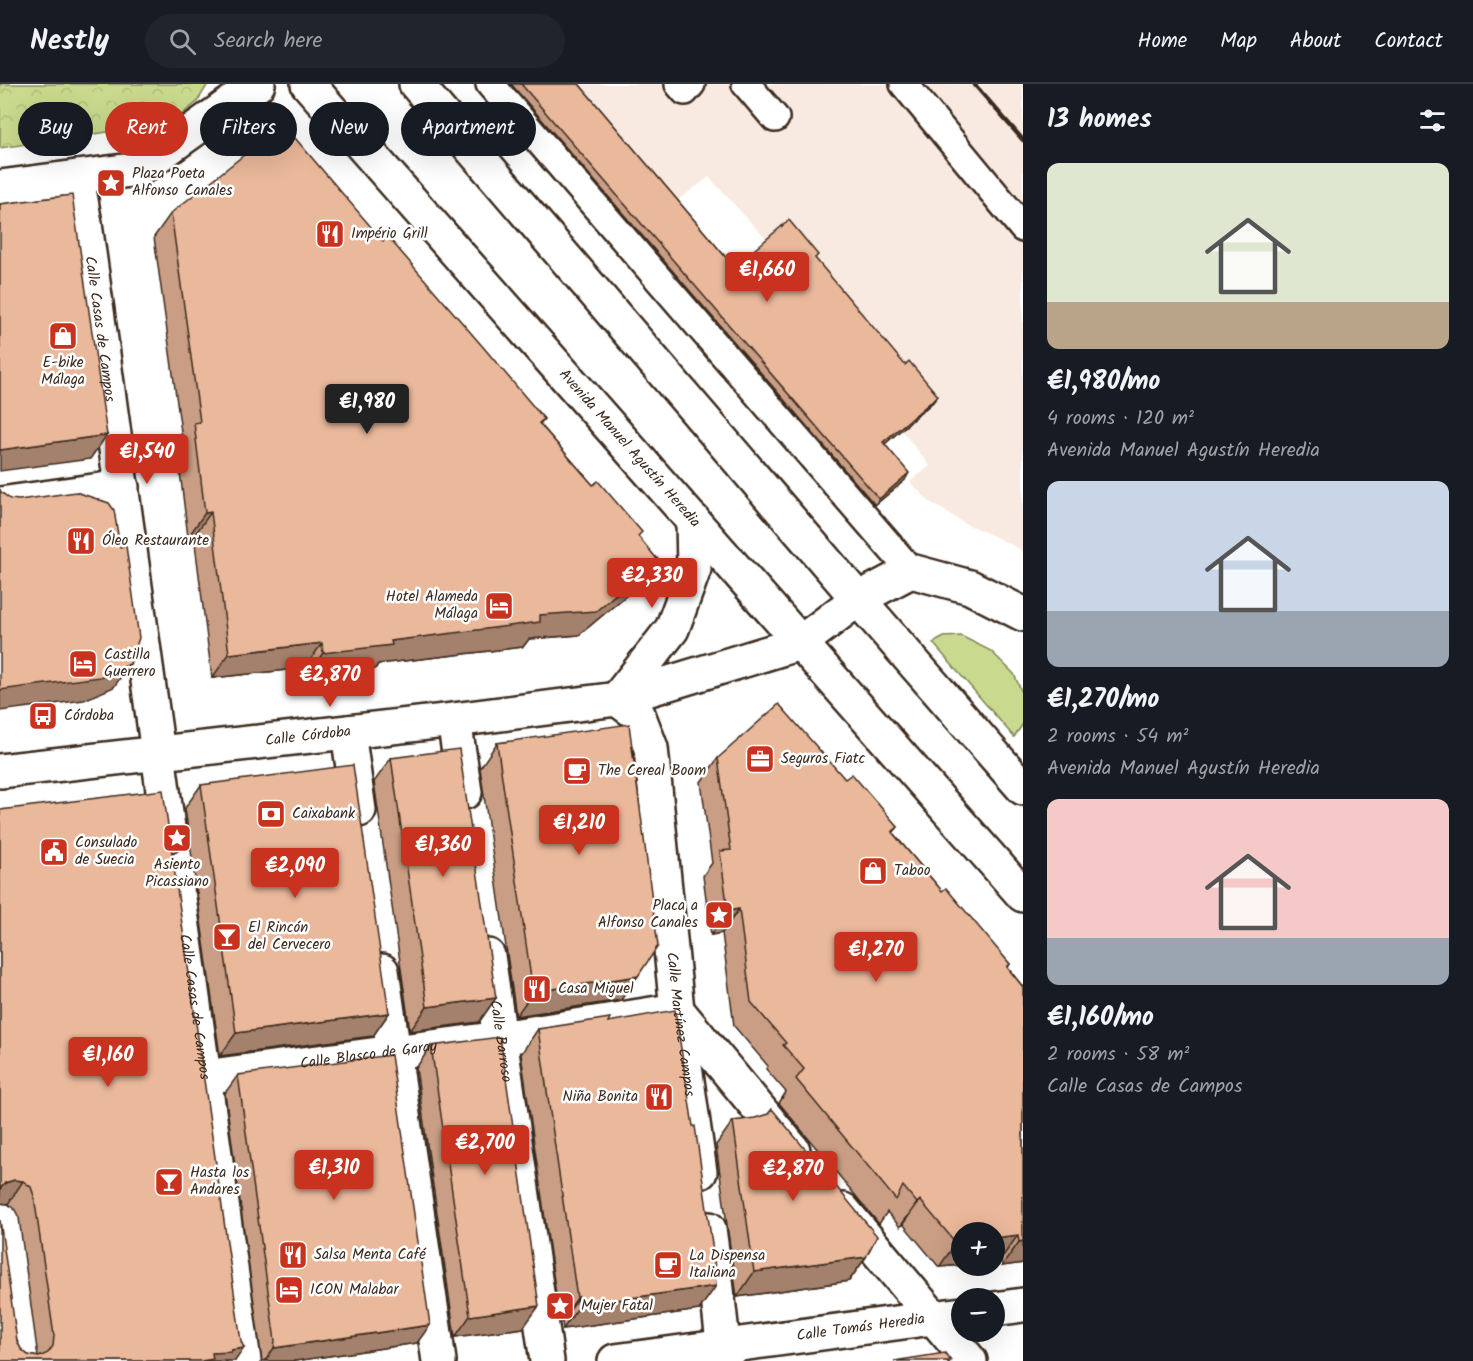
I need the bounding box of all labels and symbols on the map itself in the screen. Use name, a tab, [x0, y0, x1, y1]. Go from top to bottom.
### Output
place label: Plaza Poeta Alfonso Canales	[132, 162, 233, 203]
place icon: Plaza Poeta Alfonso Canales	[95, 167, 127, 199]
restaurant icon: Império Grill	[314, 218, 346, 250]
place label: Império Grill	[351, 222, 428, 246]
pin: €1,660	[718, 252, 816, 303]
street label: Calle Casas de Campos	[78, 255, 121, 404]
shop icon: E-bike Málaga	[47, 320, 79, 352]
place label: E-bike Málaga	[41, 351, 85, 392]
street label: Avenida Manuel Agustín Heredia	[553, 364, 706, 533]
pin: €1,980	[318, 384, 416, 435]
pin: €1,540	[98, 434, 196, 485]
restaurant icon: Óleo Restaurante	[65, 525, 97, 557]
place label: Óleo Restaurante	[102, 529, 209, 553]
pin: €2,330	[603, 558, 701, 609]
place label: Hotel Alameda Málaga	[386, 585, 478, 626]
hotel icon: Hotel Alameda Málaga	[483, 590, 515, 622]
place label: Castilla Guerrero	[104, 643, 156, 684]
hotel icon: Castilla Guerrero	[67, 648, 99, 680]
pin: €2,870	[281, 657, 379, 708]
bus stop icon: Córdoba	[27, 700, 59, 732]
place label: Córdoba	[64, 704, 114, 728]
street label: Calle Córdoba	[264, 720, 352, 753]
office icon: Seguros Fiatc	[744, 743, 776, 775]
place label: Seguros Fiatc	[781, 747, 865, 771]
cafe icon: The Cereal Boom	[561, 755, 593, 787]
place label: The Cereal Boom	[598, 759, 706, 783]
bank icon: Caixabank	[255, 798, 287, 830]
place label: Caixabank	[292, 802, 356, 826]
pin: €1,210	[530, 805, 628, 856]
place icon: Asiento Picassiano	[161, 822, 193, 854]
pin: €1,360	[394, 827, 492, 878]
place label: Consulado de Suecia	[75, 831, 138, 872]
public building icon: Consulado de Suecia	[38, 836, 70, 868]
pin: €2,090	[246, 848, 344, 899]
place label: Asiento Picassiano	[145, 853, 209, 894]
shop icon: Taboo	[857, 855, 889, 887]
place label: Taboo	[894, 859, 931, 883]
place label: Placa a Alfonso Canales	[598, 894, 699, 935]
place icon: Placa a Alfonso Canales	[703, 899, 735, 931]
place label: El Rincón del Cervecero	[248, 916, 331, 957]
bar icon: El Rincón del Cervecero	[211, 921, 243, 953]
pin: €1,270	[827, 932, 925, 983]
street label: Calle Casas de Campos	[172, 933, 216, 1082]
street label: Calle Martínez Campos	[659, 951, 701, 1099]
restaurant icon: Casa Miguel	[521, 973, 553, 1005]
place label: Casa Miguel	[558, 977, 634, 1001]
street label: Calle Barroso	[483, 998, 518, 1084]
street label: Calle Blasco de Garay	[299, 1034, 439, 1076]
pin: €1,160	[59, 1037, 157, 1088]
restaurant icon: Niña Bonita	[643, 1081, 675, 1113]
place label: Niña Bonita	[562, 1085, 638, 1109]
pin: €2,700	[436, 1125, 534, 1176]
pin: €1,310	[285, 1150, 383, 1201]
pin: €2,870	[744, 1151, 842, 1202]
place label: Hasta los Andares	[190, 1161, 250, 1202]
bar icon: Hasta los Andares	[153, 1166, 185, 1198]
restaurant icon: Salsa Menta Café	[277, 1239, 309, 1271]
place label: Salsa Menta Café	[314, 1243, 427, 1267]
place label: La Dispensa Italiana	[689, 1244, 765, 1285]
cafe icon: La Dispensa Italiana	[652, 1249, 684, 1281]
hotel icon: ICON Malabar	[273, 1274, 305, 1306]
place label: ICON Malabar	[310, 1278, 399, 1302]
place icon: Mujer Fatal	[544, 1290, 576, 1322]
place label: Mujer Fatal	[581, 1294, 653, 1318]
street label: Calle Tomás Heredia	[795, 1307, 926, 1348]

